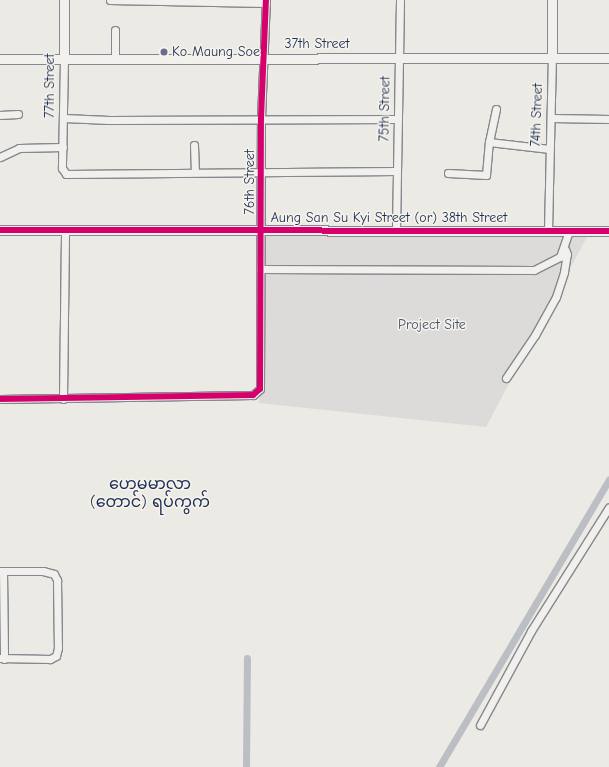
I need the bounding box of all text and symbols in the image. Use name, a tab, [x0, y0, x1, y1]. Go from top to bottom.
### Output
street label: 37th Street	[285, 36, 349, 52]
place label: Ko Maung Soe	[172, 44, 260, 60]
marker: Ko Maung Soe	[159, 47, 169, 57]
street label: 77th Street	[42, 54, 58, 118]
street label: 75th Street	[376, 76, 394, 142]
street label: 74th Street	[527, 83, 547, 147]
street label: 76th Street	[242, 149, 258, 215]
street label: Aung San Su Kyi Street (or) 38th Street	[271, 210, 507, 226]
park label: Project Site	[398, 317, 466, 333]
district label: ဟေမမာလာ (တောင်) ရပ်ကွက်	[90, 474, 210, 512]

